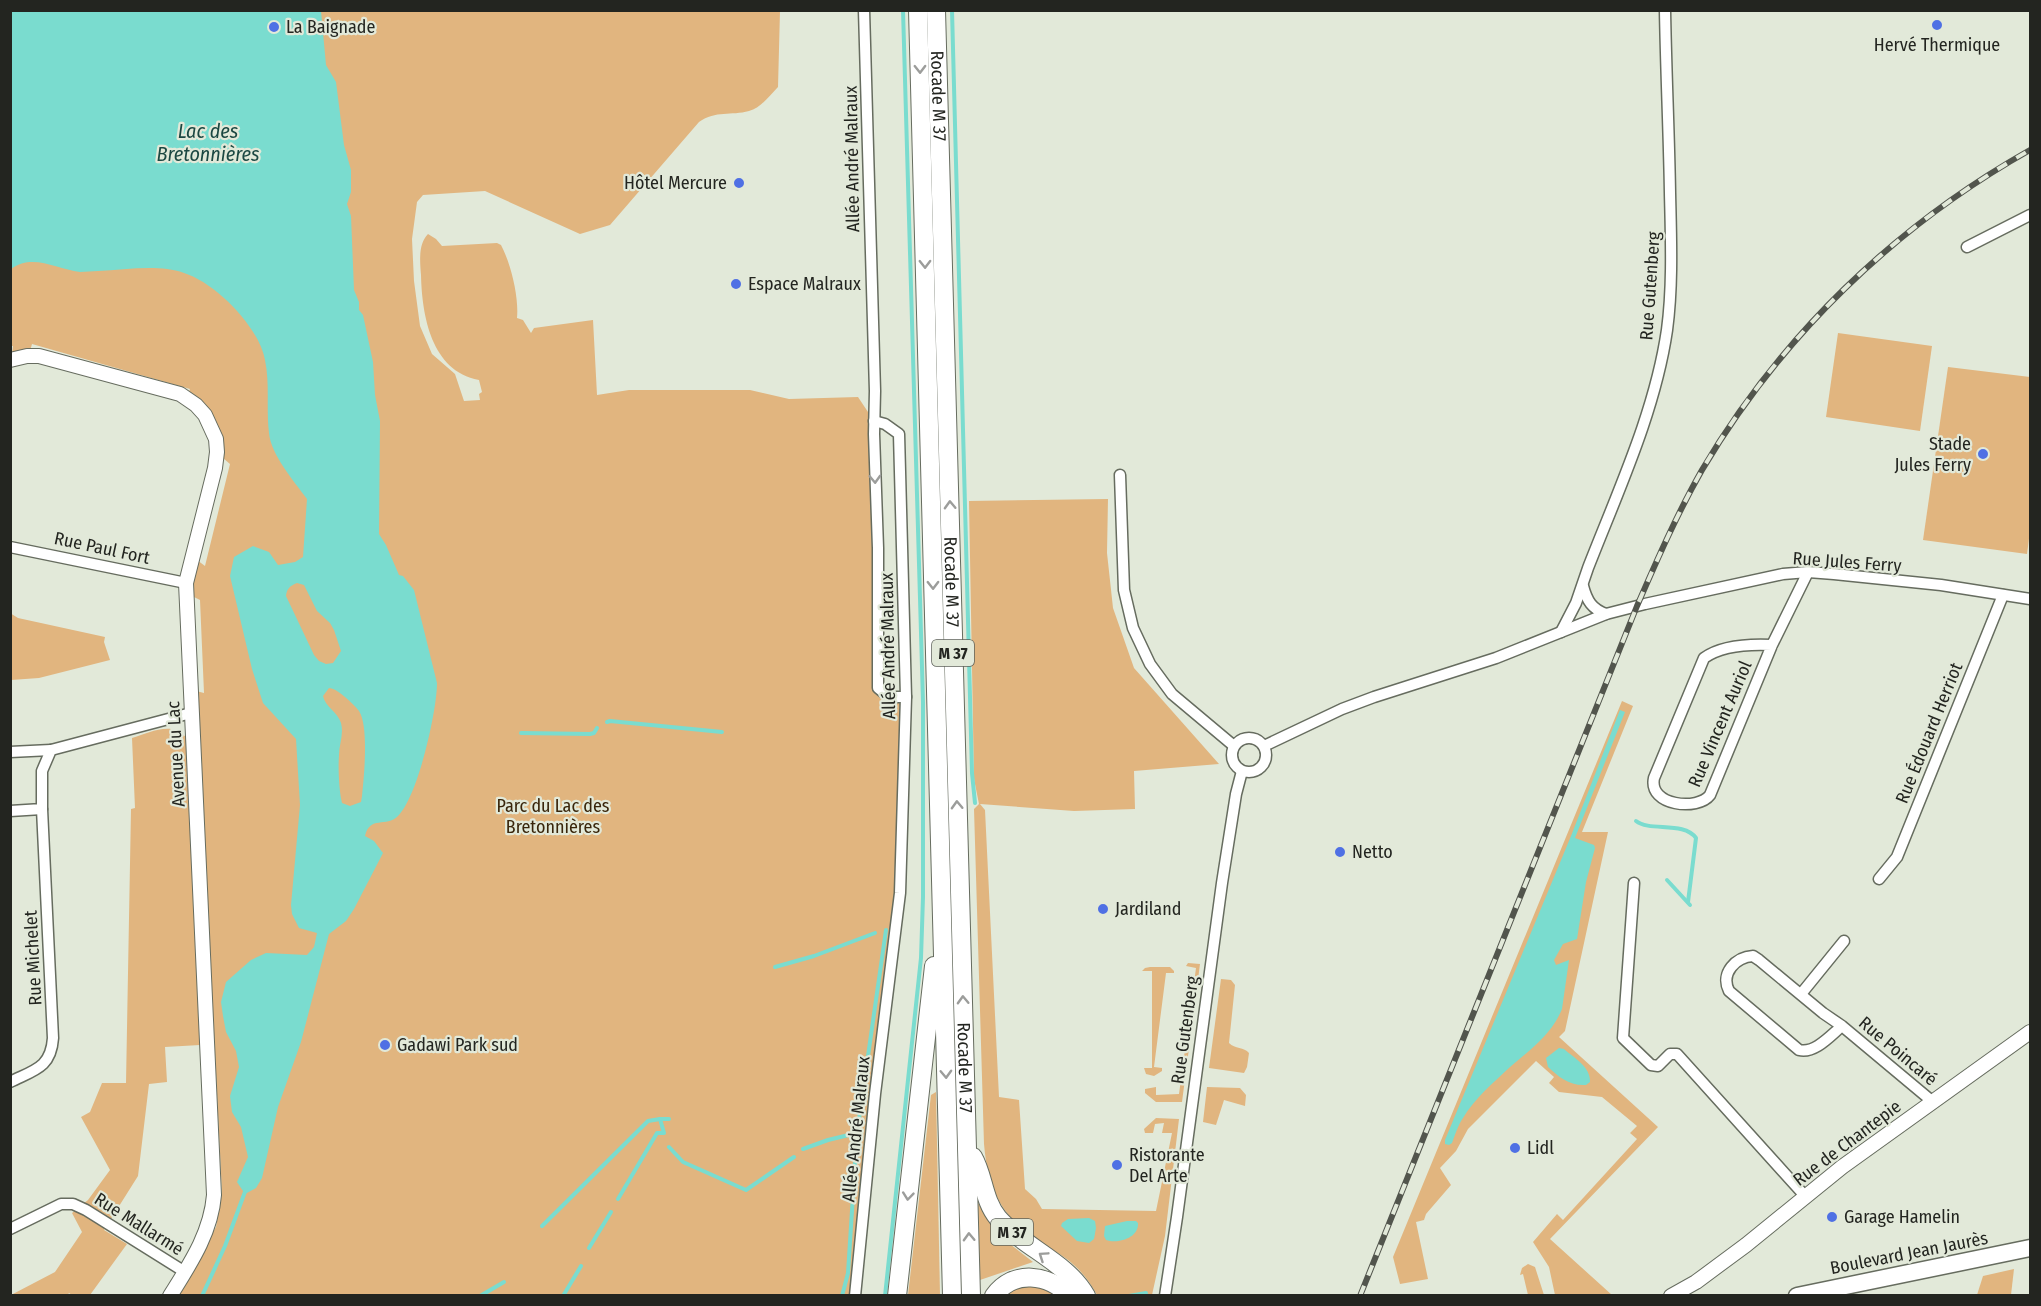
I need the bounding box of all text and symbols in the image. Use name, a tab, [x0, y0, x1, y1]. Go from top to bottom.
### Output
place label: La Baignade	[286, 16, 376, 38]
marker: Hervé Thermique	[1930, 18, 1944, 32]
marker: La Baignade	[267, 20, 281, 34]
place label: Hervé Thermique	[1874, 34, 2000, 56]
street label: Rocade M 37	[926, 50, 951, 142]
one-way arrow	[914, 64, 926, 73]
street label: Allée André Malraux	[840, 85, 864, 232]
water label: Lac des Bretonnières	[156, 119, 260, 166]
place label: Hôtel Mercure	[624, 172, 727, 194]
marker: Hôtel Mercure	[732, 176, 746, 190]
street label: Rue Gutenberg	[1635, 230, 1665, 341]
one-way arrow	[919, 259, 931, 268]
place label: Espace Malraux	[748, 273, 861, 295]
marker: Espace Malraux	[729, 277, 743, 291]
place label: Stade Jules Ferry	[1894, 433, 1971, 476]
marker: Stade Jules Ferry	[1976, 447, 1990, 461]
one-way arrow	[869, 475, 882, 484]
one-way arrow	[943, 501, 956, 510]
street label: Rue Paul Fort	[52, 527, 152, 569]
street label: Rocade M 37	[939, 536, 964, 627]
street label: Rue Jules Ferry	[1792, 547, 1902, 577]
street label: Allée André Malraux	[876, 572, 900, 719]
one-way arrow	[927, 580, 940, 589]
road number: M 37	[932, 640, 974, 666]
street label: Rue Vincent Auriol	[1683, 657, 1757, 791]
street label: Rue Édouard Herriot	[1890, 659, 1967, 807]
street label: Avenue du Lac	[162, 700, 190, 807]
park label: Parc du Lac des Bretonnières	[496, 795, 610, 838]
one-way arrow	[951, 801, 964, 810]
place label: Netto	[1352, 841, 1393, 863]
marker: Netto	[1333, 845, 1347, 859]
place label: Jardiland	[1115, 898, 1181, 920]
marker: Jardiland	[1096, 902, 1110, 916]
street label: Rue Michelet	[20, 910, 46, 1006]
street label: Rue Gutenberg	[1167, 974, 1204, 1086]
one-way arrow	[956, 996, 969, 1005]
street label: Rue Poincaré	[1854, 1012, 1942, 1090]
street label: Rocade M 37	[953, 1022, 977, 1113]
place label: Gadawi Park sud	[397, 1034, 518, 1056]
marker: Gadawi Park sud	[378, 1038, 392, 1052]
street label: Allée André Malraux	[837, 1055, 875, 1203]
one-way arrow	[940, 1069, 952, 1078]
street label: Rue de Chantepie	[1789, 1095, 1905, 1191]
place label: Lidl	[1527, 1137, 1554, 1159]
marker: Lidl	[1508, 1141, 1522, 1155]
place label: Ristorante Del Arte	[1129, 1144, 1205, 1187]
marker: Ristorante Del Arte	[1110, 1158, 1124, 1172]
street label: Rue Mallarmé	[90, 1188, 188, 1260]
one-way arrow	[902, 1192, 915, 1201]
place label: Garage Hamelin	[1844, 1206, 1960, 1228]
marker: Garage Hamelin	[1825, 1210, 1839, 1224]
road number: M 37	[991, 1219, 1033, 1245]
street label: Boulevard Jean Jaurès	[1828, 1227, 1990, 1279]
one-way arrow	[963, 1233, 976, 1242]
one-way arrow	[1039, 1252, 1050, 1263]

